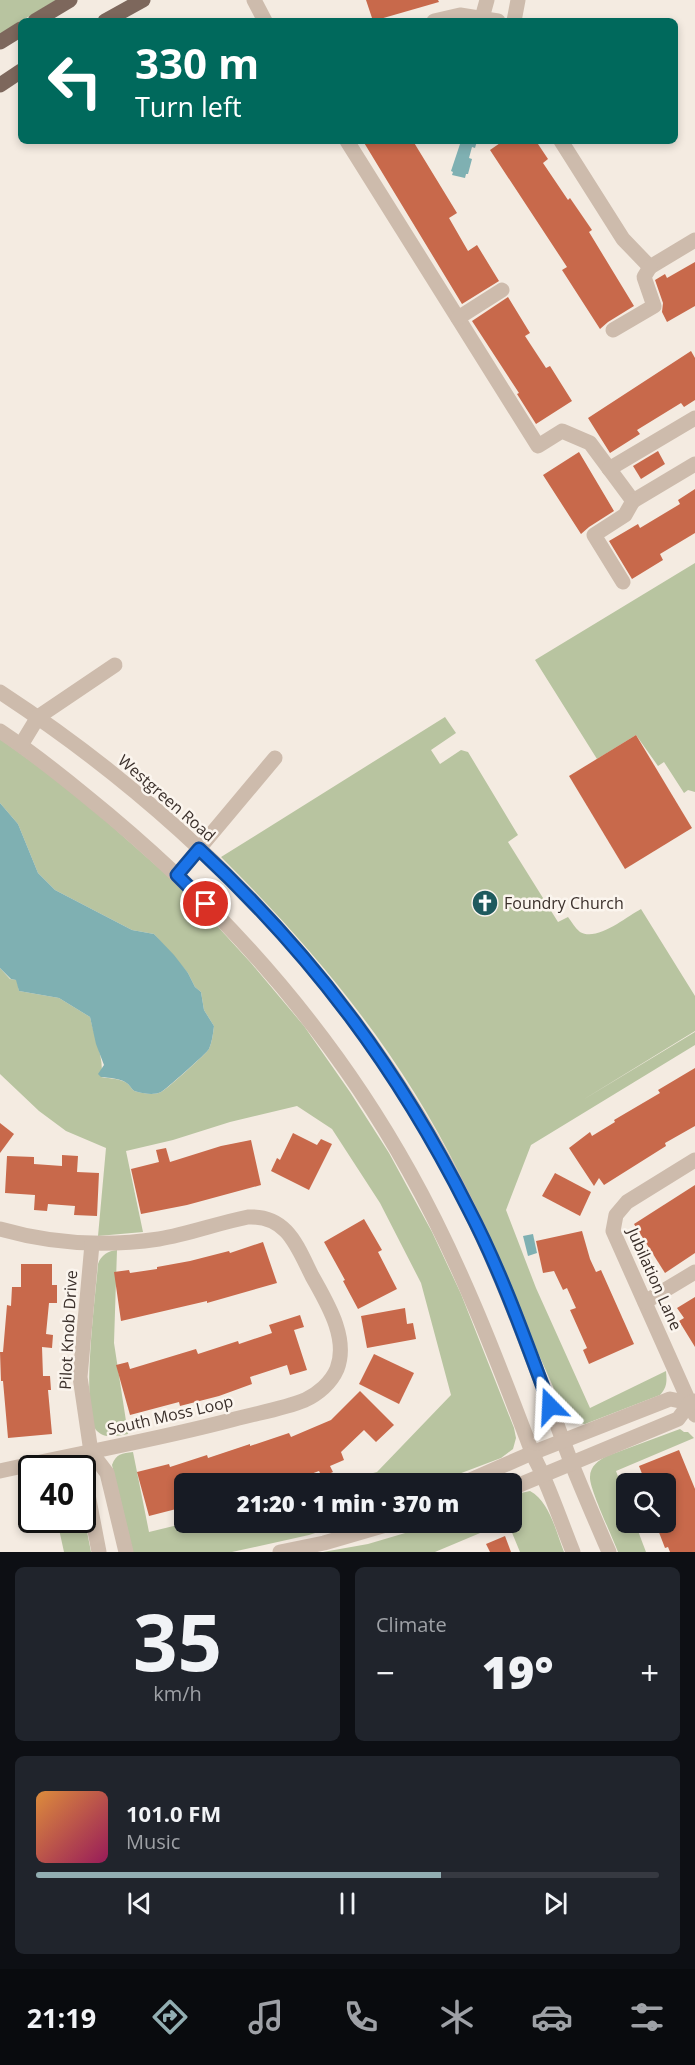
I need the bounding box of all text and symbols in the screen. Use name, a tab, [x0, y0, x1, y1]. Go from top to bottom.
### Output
text: 330 m	[135, 34, 259, 91]
icon: left	[36, 42, 114, 120]
text: Turn left	[135, 88, 242, 125]
street label: Westgreen Road	[114, 750, 220, 846]
pin	[180, 878, 231, 929]
icon: arrive	[189, 887, 222, 920]
church icon: Foundry Church	[470, 888, 500, 918]
place label: Foundry Church	[504, 892, 624, 914]
street label: Jubilation Lane	[622, 1222, 687, 1334]
street label: Pilot Knob Drive	[54, 1270, 82, 1390]
position arrow	[518, 1374, 582, 1438]
street label: South Moss Loop	[105, 1390, 235, 1440]
speed limit sign: 40	[18, 1455, 96, 1533]
map controls	[616, 1473, 676, 1533]
button: search	[616, 1473, 676, 1533]
text: 21:20 · 1 min · 370 m	[237, 1488, 459, 1518]
text: 35	[133, 1588, 222, 1694]
text: Climate	[376, 1611, 447, 1638]
text: 19°	[482, 1641, 553, 1702]
text: −	[376, 1650, 395, 1695]
text: +	[640, 1650, 659, 1695]
text: km/h	[153, 1680, 202, 1707]
text: 101.0 FM	[126, 1798, 221, 1828]
text: Music	[126, 1828, 180, 1855]
icon: previous	[123, 1887, 156, 1920]
icon: pause	[331, 1887, 364, 1920]
icon: next	[539, 1887, 572, 1920]
icon: directions	[149, 1996, 191, 2038]
icon: music	[245, 1996, 287, 2038]
icon: phone	[340, 1996, 382, 2038]
icon: climate	[436, 1996, 478, 2038]
icon: car	[531, 1996, 573, 2038]
icon: filters	[626, 1996, 668, 2038]
text: 21:19	[27, 1999, 96, 2036]

